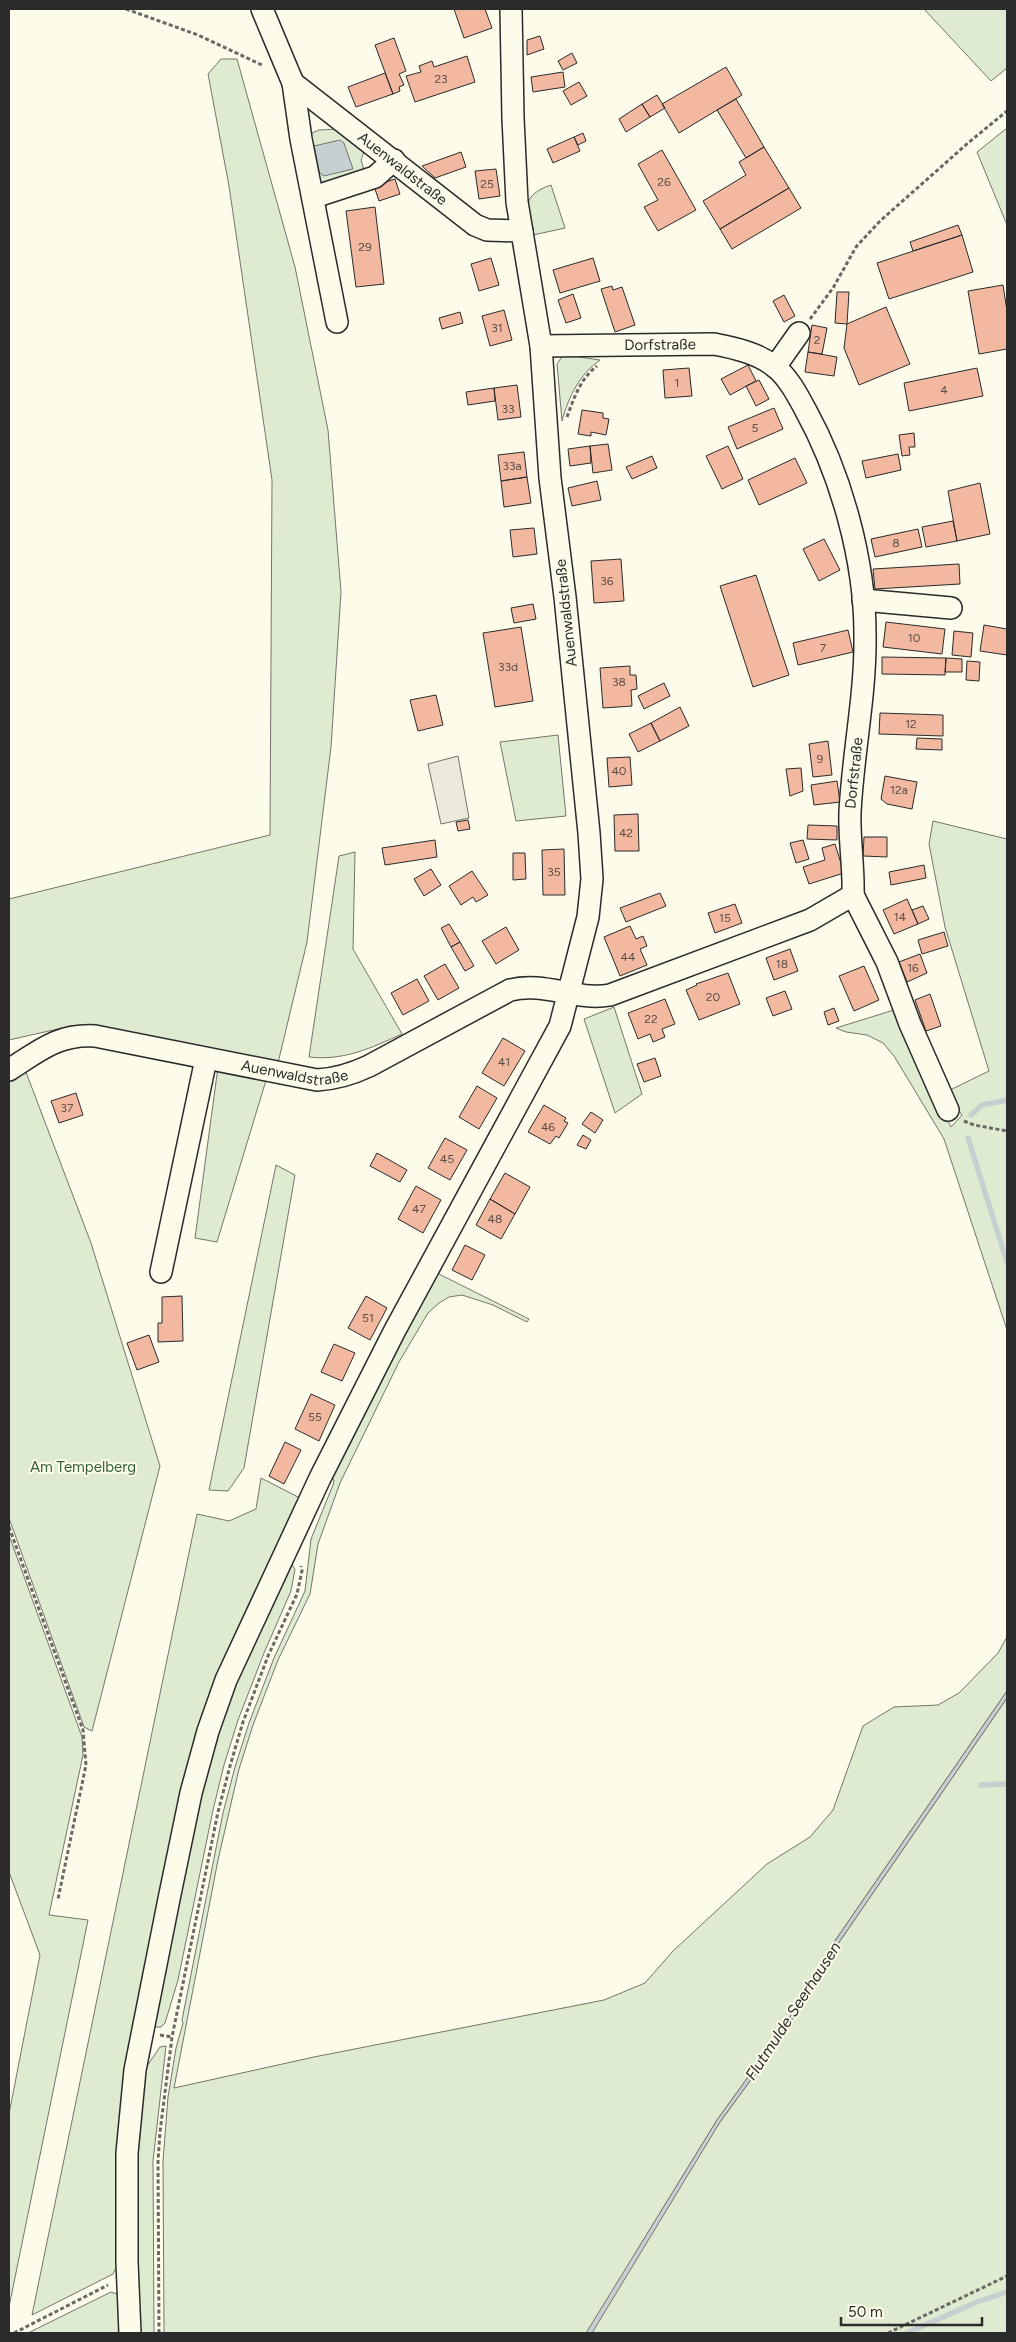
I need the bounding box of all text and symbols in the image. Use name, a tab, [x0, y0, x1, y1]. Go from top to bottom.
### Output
house number: 23	[434, 72, 448, 86]
street label: Auenwaldstraße	[354, 128, 451, 209]
house number: 26	[657, 175, 671, 189]
house number: 25	[480, 177, 494, 191]
house number: 29	[358, 240, 372, 254]
house number: 31	[491, 321, 503, 335]
house number: 2	[814, 333, 820, 347]
street label: Dorfstraße	[624, 335, 696, 354]
house number: 1	[675, 376, 679, 390]
house number: 4	[940, 383, 948, 397]
house number: 33	[501, 402, 515, 416]
house number: 5	[752, 421, 759, 435]
house number: 33a	[502, 459, 522, 473]
house number: 8	[892, 536, 900, 550]
street label: Auenwaldstraße	[551, 558, 581, 668]
house number: 36	[600, 574, 614, 588]
house number: 10	[908, 631, 921, 645]
house number: 7	[820, 641, 827, 655]
house number: 33d	[498, 660, 518, 674]
house number: 38	[612, 675, 626, 689]
house number: 12	[905, 717, 917, 731]
street label: Dorfstraße	[841, 736, 867, 810]
house number: 9	[817, 752, 824, 766]
house number: 40	[611, 764, 627, 778]
house number: 12a	[890, 783, 908, 797]
house number: 42	[619, 826, 633, 840]
house number: 35	[547, 865, 561, 879]
house number: 14	[894, 910, 907, 924]
house number: 15	[719, 911, 731, 925]
house number: 44	[621, 950, 636, 964]
house number: 18	[776, 957, 788, 971]
house number: 16	[907, 961, 919, 975]
house number: 20	[706, 990, 721, 1004]
house number: 22	[644, 1012, 658, 1026]
house number: 41	[498, 1055, 510, 1069]
street label: Auenwaldstraße	[240, 1056, 350, 1089]
house number: 37	[61, 1101, 74, 1115]
house number: 46	[541, 1120, 555, 1134]
house number: 45	[440, 1152, 454, 1166]
house number: 47	[412, 1202, 426, 1216]
house number: 48	[488, 1212, 502, 1226]
house number: 51	[362, 1311, 374, 1325]
house number: 55	[308, 1410, 322, 1424]
park label: Am Tempelberg	[30, 1458, 136, 1476]
water label: Flutmulde Seerhausen	[741, 1938, 845, 2084]
scale bar	[841, 2294, 982, 2326]
text: 50 m	[848, 2303, 883, 2321]

